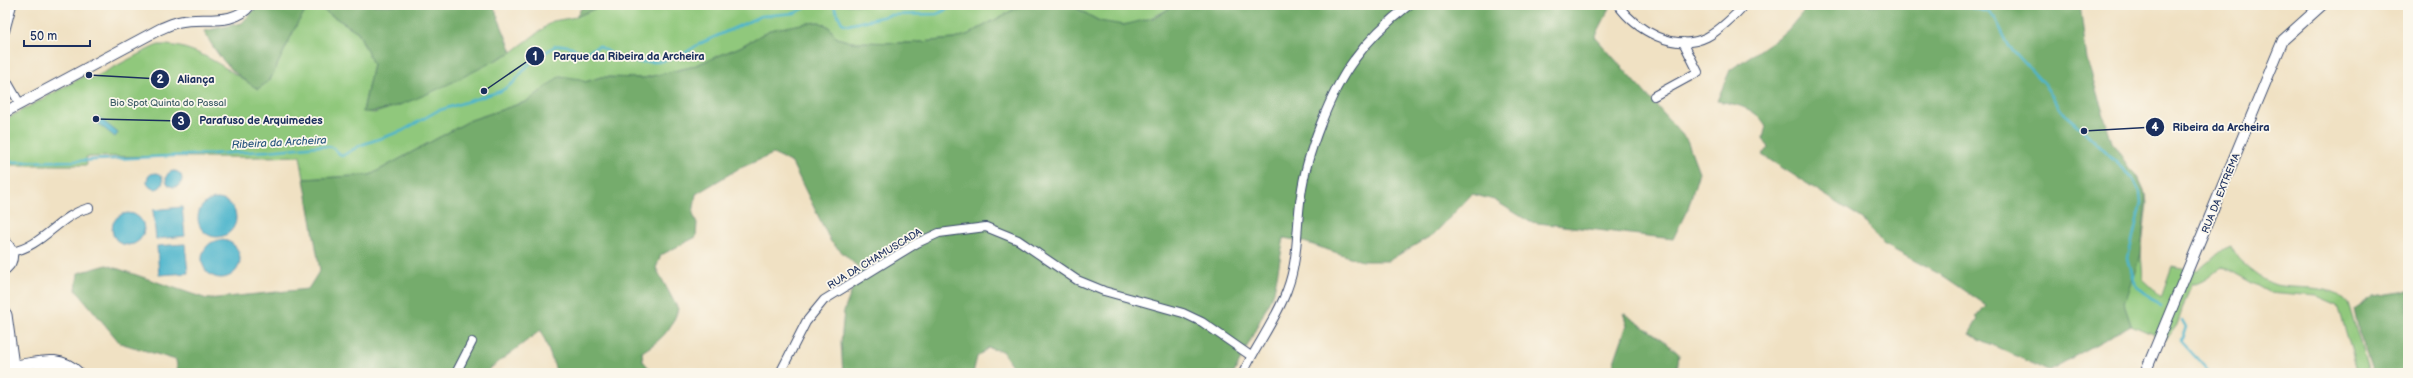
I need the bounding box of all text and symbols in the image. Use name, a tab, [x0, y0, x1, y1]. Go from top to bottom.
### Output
scale bar	[24, 22, 90, 48]
text: 50 m	[30, 29, 57, 44]
callout: Parque da Ribeira da Archeira	[525, 44, 712, 67]
text: 1	[532, 49, 538, 64]
text: Parque da Ribeira da Archeira	[553, 50, 705, 63]
callout: Aliança	[150, 67, 223, 90]
text: 2	[156, 72, 164, 87]
text: Aliança	[177, 73, 214, 86]
park label: Bio Spot Quinta do Passal	[110, 97, 226, 109]
callout: Parafuso de Arquimedes	[171, 109, 331, 132]
text: 3	[177, 114, 185, 129]
text: Parafuso de Arquimedes	[199, 114, 323, 127]
callout: Ribeira da Archeira	[2145, 115, 2278, 138]
text: 4	[2151, 120, 2159, 135]
text: Ribeira da Archeira	[2173, 121, 2269, 134]
water label: Ribeira da Archeira	[231, 134, 327, 151]
street label: RUA DA EXTREMA	[2199, 151, 2243, 235]
street label: RUA DA CHAMUSCADA	[825, 226, 924, 292]

